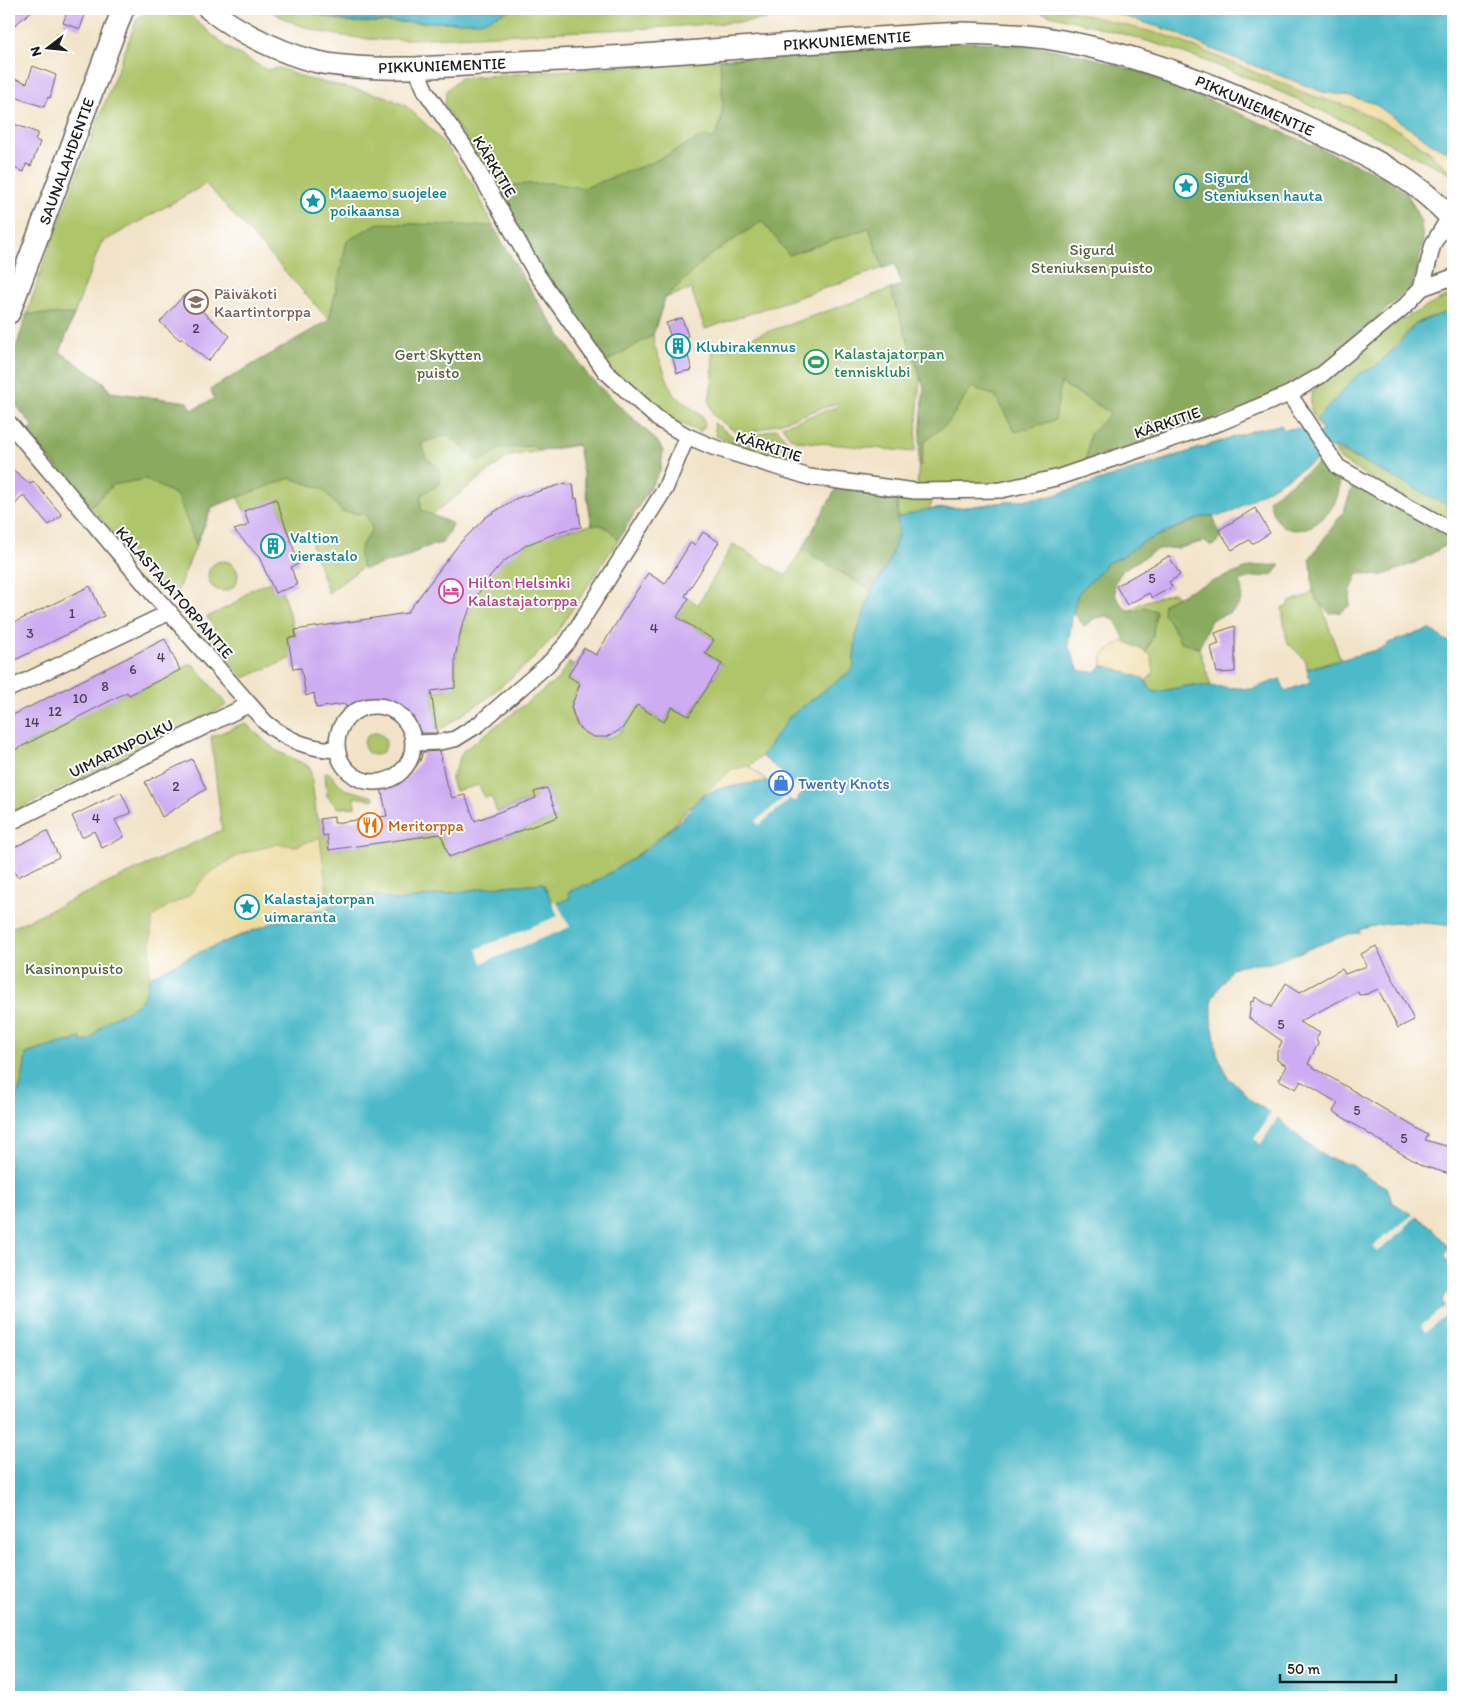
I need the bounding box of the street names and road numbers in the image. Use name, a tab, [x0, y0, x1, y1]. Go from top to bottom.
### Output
street label: PIKKUNIEMENTIE	[783, 27, 912, 54]
street label: PIKKUNIEMENTIE	[378, 54, 506, 77]
street label: PIKKUNIEMENTIE	[1192, 71, 1317, 140]
street label: SAUNALAHDENTIE	[35, 95, 98, 227]
street label: KÄRKITIE	[469, 132, 520, 201]
street label: KÄRKITIE	[1132, 402, 1203, 443]
street label: KÄRKITIE	[733, 427, 805, 466]
street label: KALASTAJATORPANTIE	[112, 522, 237, 662]
street label: UIMARINPOLKU	[66, 715, 177, 782]

